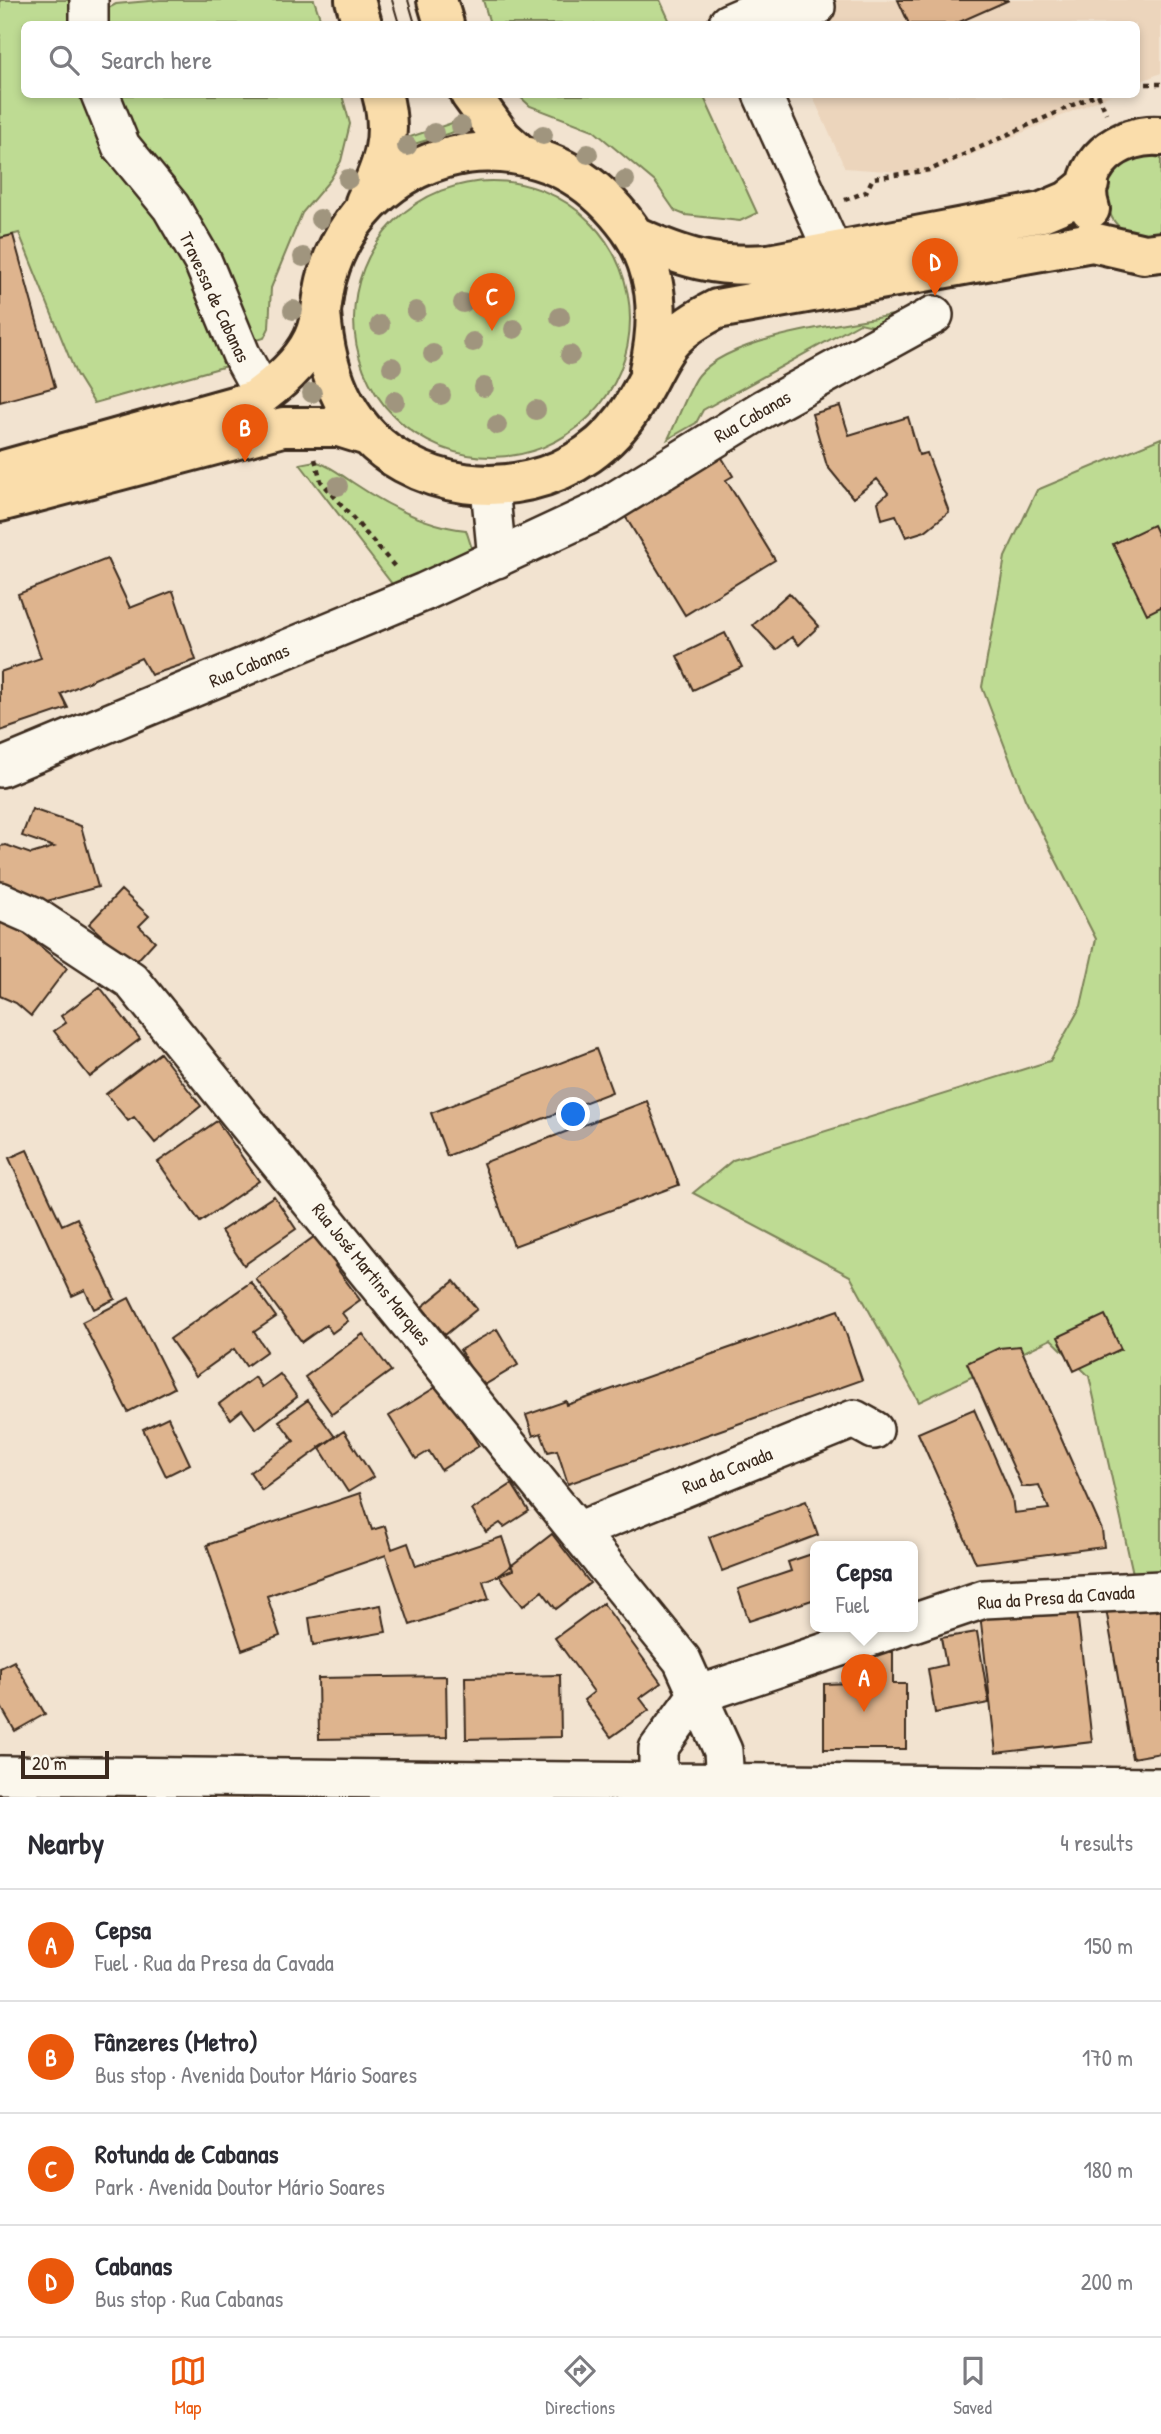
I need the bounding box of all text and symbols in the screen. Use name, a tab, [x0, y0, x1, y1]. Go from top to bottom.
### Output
search box	[21, 21, 1140, 98]
icon: search	[45, 41, 83, 79]
text: Search here	[101, 42, 212, 77]
street label: Travessa de Cabanas	[173, 228, 257, 366]
pin: D	[912, 238, 958, 296]
pin: C	[469, 273, 515, 331]
street label: Rua Cabanas	[709, 384, 795, 448]
pin: B	[222, 404, 268, 462]
street label: Rua Cabanas	[205, 637, 293, 693]
your location	[556, 1097, 590, 1131]
street label: Rua José Martins Marques	[306, 1197, 438, 1351]
street label: Rua da Cavada	[678, 1440, 776, 1500]
popup	[810, 1541, 918, 1632]
text: Cepsa	[836, 1554, 892, 1589]
street label: Rua da Presa da Cavada	[977, 1579, 1136, 1615]
text: Fuel	[836, 1589, 869, 1620]
pin: A	[841, 1654, 887, 1712]
scale bar	[21, 1748, 108, 1780]
text: 20 m	[32, 1750, 67, 1776]
text: Nearby	[28, 1823, 104, 1863]
text: 4 results	[1060, 1827, 1133, 1858]
text: Cepsa	[95, 1912, 151, 1947]
text: A	[45, 1930, 57, 1961]
text: 150 m	[1084, 1930, 1133, 1961]
text: Fuel · Rua da Presa da Cavada	[95, 1947, 334, 1978]
text: Fânzeres (Metro)	[95, 2024, 258, 2059]
text: B	[45, 2042, 57, 2073]
text: 170 m	[1082, 2042, 1133, 2073]
text: Bus stop · Avenida Doutor Mário Soares	[95, 2059, 417, 2090]
text: Rotunda de Cabanas	[95, 2136, 278, 2171]
text: C	[45, 2154, 57, 2185]
text: 180 m	[1083, 2154, 1133, 2185]
text: Park · Avenida Doutor Mário Soares	[95, 2171, 385, 2202]
text: Cabanas	[95, 2248, 172, 2283]
text: D	[46, 2266, 56, 2297]
text: 200 m	[1081, 2266, 1133, 2297]
text: Bus stop · Rua Cabanas	[95, 2283, 283, 2314]
tab: Map	[169, 2352, 207, 2420]
tab: Directions	[545, 2352, 615, 2420]
tab: Saved	[953, 2352, 992, 2420]

